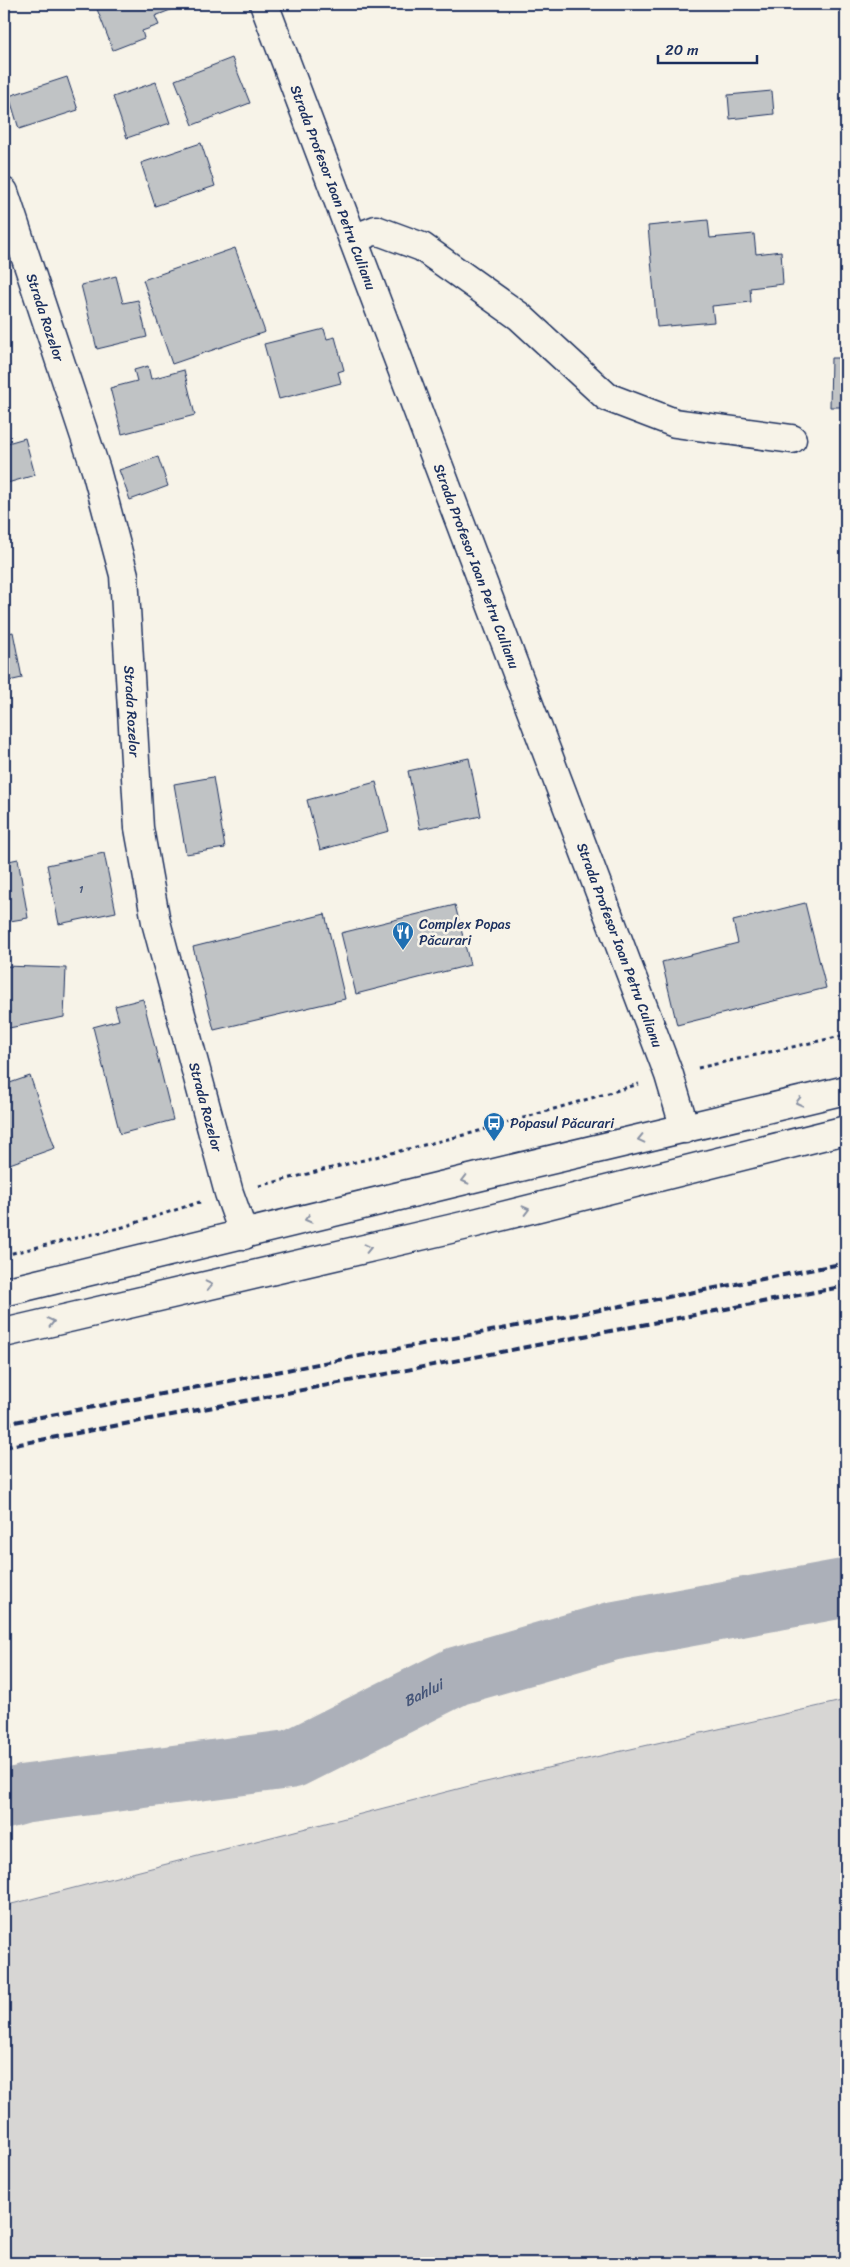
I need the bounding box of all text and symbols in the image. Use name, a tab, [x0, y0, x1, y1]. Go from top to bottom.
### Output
scale bar	[658, 32, 756, 64]
text: 20 m	[665, 37, 699, 63]
street label: Strada Profesor Ioan Petru Culianu	[283, 81, 384, 294]
street label: Strada Rozelor	[19, 270, 72, 366]
street label: Strada Profesor Ioan Petru Culianu	[426, 460, 527, 673]
street label: Strada Rozelor	[117, 665, 147, 759]
street label: Strada Profesor Ioan Petru Culianu	[570, 839, 670, 1052]
house number: 1	[79, 880, 84, 899]
place label: Complex Popas Păcurari	[419, 912, 511, 953]
restaurant icon: Complex Popas Păcurari	[391, 920, 415, 951]
street label: Strada Rozelor	[182, 1059, 230, 1156]
one-way arrow	[794, 1096, 803, 1107]
bus stop icon: Popasul Păcurari	[482, 1111, 506, 1142]
place label: Popasul Păcurari	[510, 1111, 615, 1136]
one-way arrow	[636, 1133, 645, 1144]
one-way arrow	[461, 1174, 470, 1185]
one-way arrow	[521, 1205, 530, 1216]
one-way arrow	[303, 1213, 312, 1224]
one-way arrow	[363, 1243, 372, 1254]
one-way arrow	[205, 1280, 214, 1291]
one-way arrow	[47, 1317, 56, 1328]
water label: Bahlui	[399, 1671, 450, 1714]

